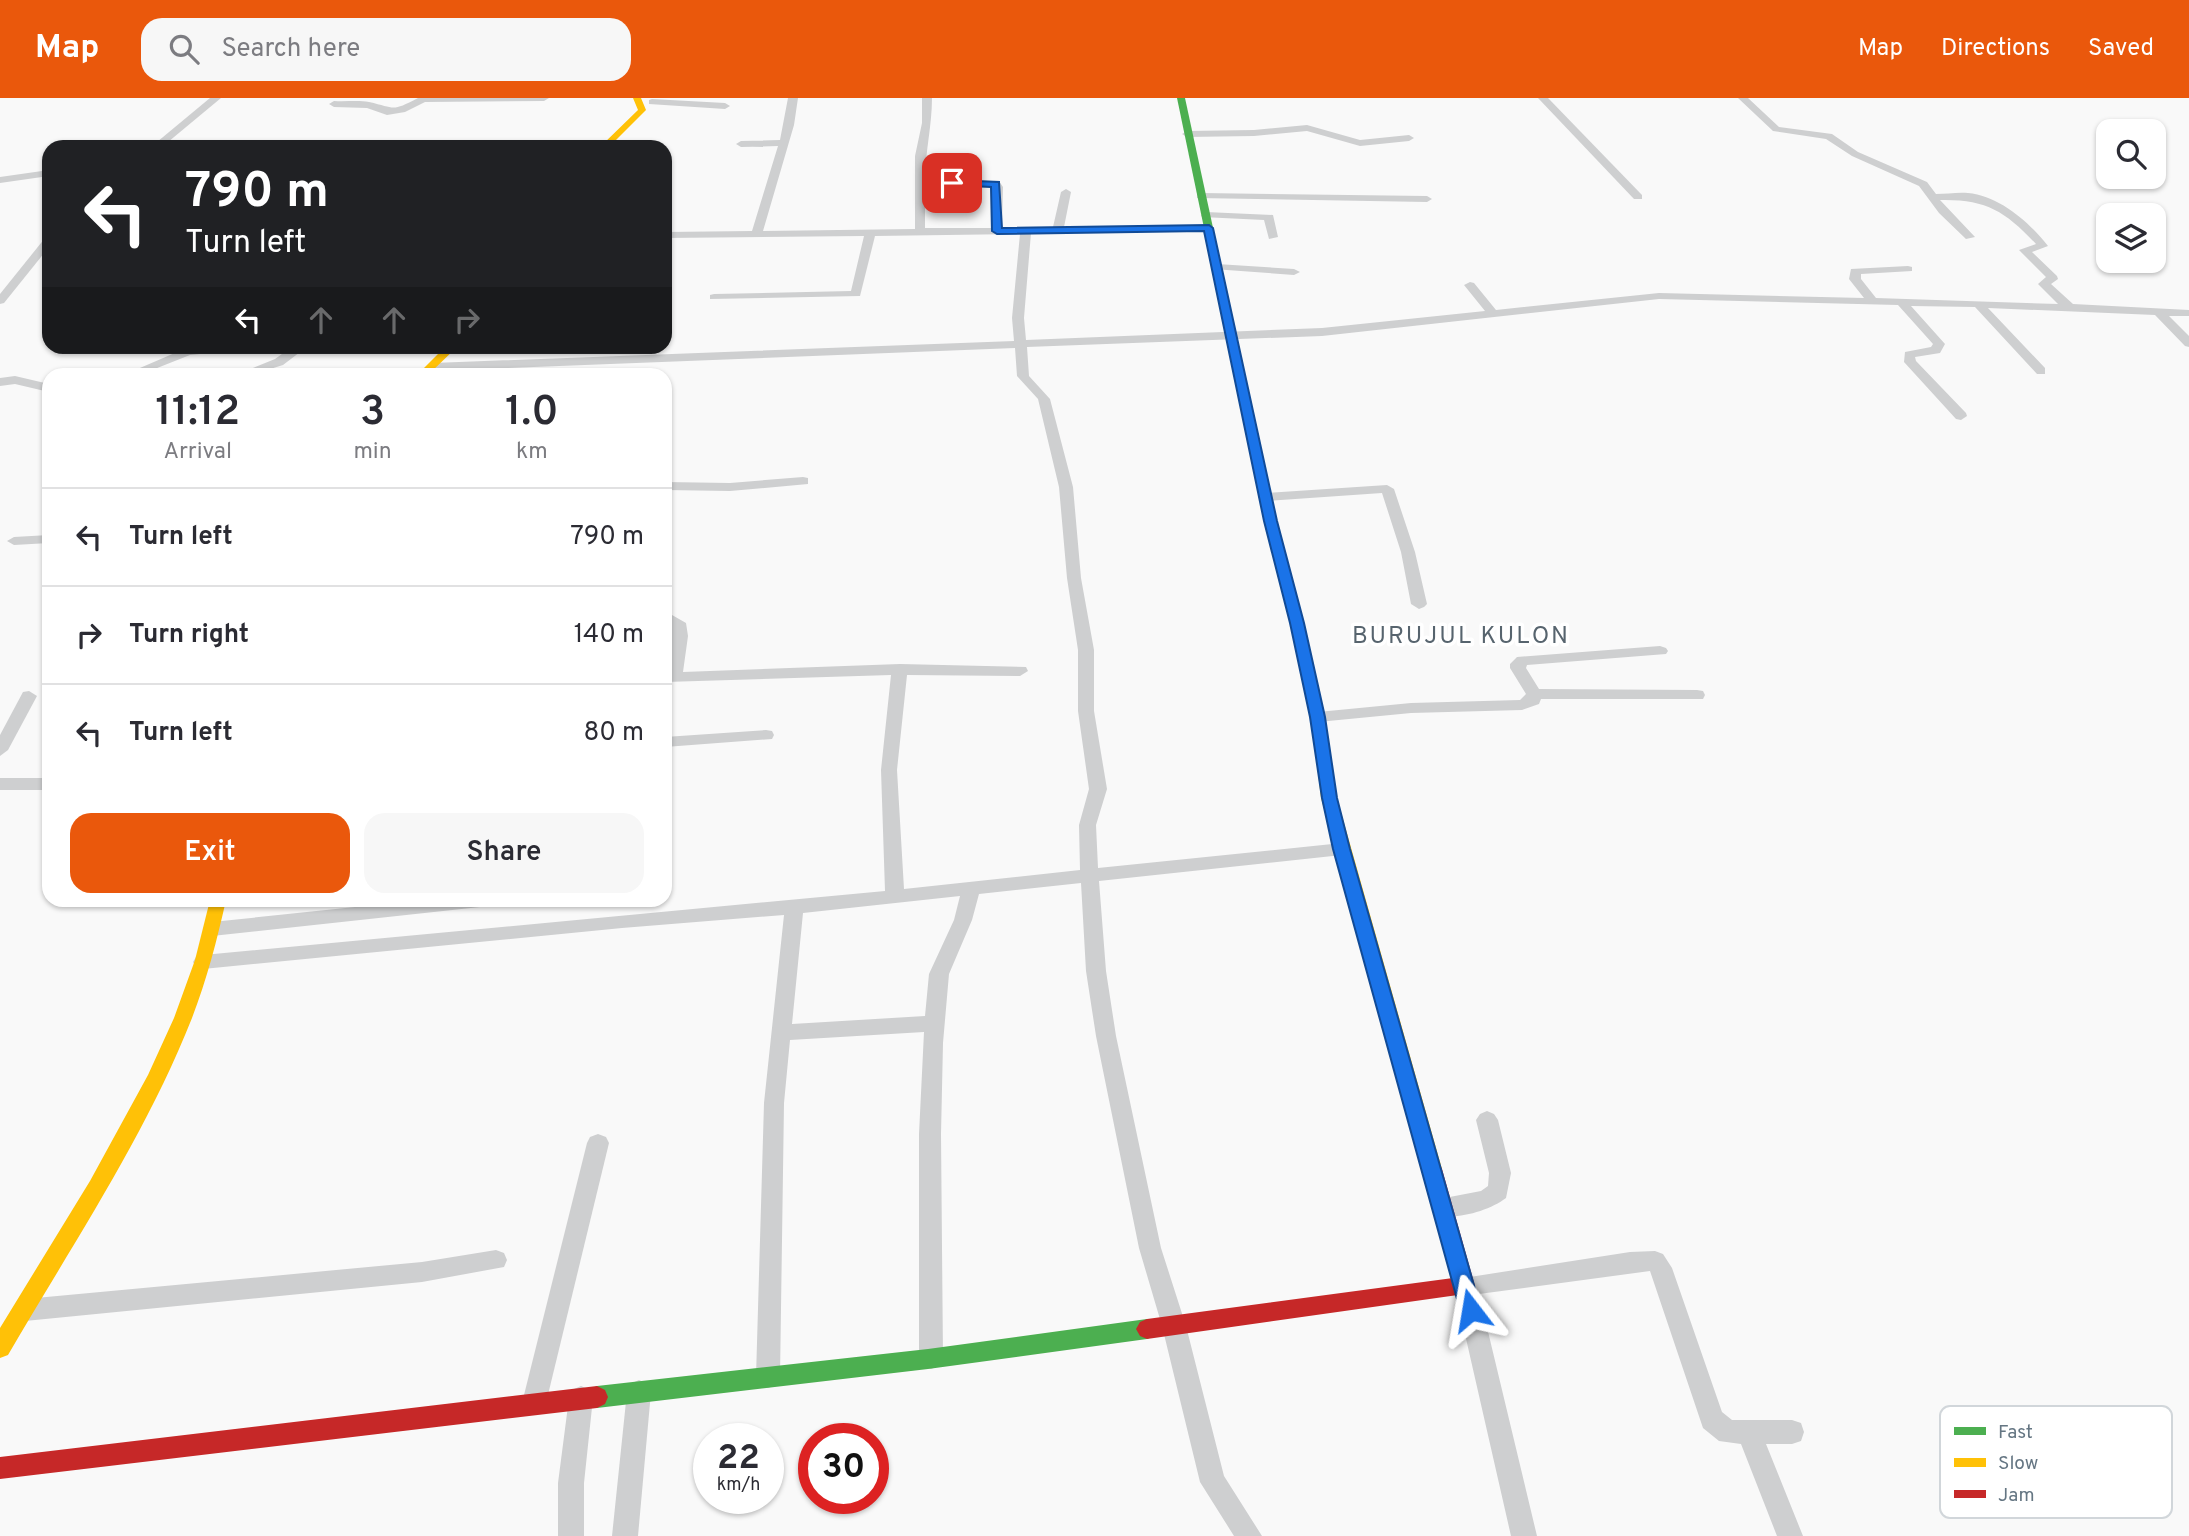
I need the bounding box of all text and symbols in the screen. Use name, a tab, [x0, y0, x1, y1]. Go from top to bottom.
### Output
search box	[141, 18, 631, 81]
text: Map	[35, 28, 99, 70]
icon: search	[165, 30, 203, 68]
text: Search here	[221, 33, 360, 66]
text: Map	[1858, 34, 1903, 64]
text: Directions	[1941, 34, 2050, 64]
text: Saved	[2088, 34, 2154, 64]
map controls	[2096, 119, 2166, 273]
button: search	[2096, 119, 2166, 189]
pin	[922, 153, 982, 213]
text: 790 m	[185, 163, 329, 225]
icon: arrive	[933, 164, 971, 202]
icon: left	[70, 168, 161, 259]
button: layers	[2096, 203, 2166, 273]
text: Turn left	[185, 224, 306, 264]
icon: left	[229, 301, 267, 339]
icon: ahead	[302, 301, 340, 339]
icon: ahead	[375, 301, 413, 339]
icon: right	[448, 301, 486, 339]
text: 11:12	[155, 387, 240, 440]
text: 3	[360, 387, 385, 440]
text: 1.0	[505, 387, 559, 440]
text: Arrival	[163, 438, 232, 467]
text: min	[353, 438, 392, 467]
text: km	[516, 438, 548, 467]
icon: left	[70, 518, 108, 556]
text: Turn left	[129, 521, 233, 554]
text: 790 m	[570, 521, 644, 554]
icon: right	[70, 616, 108, 654]
text: Turn right	[129, 619, 249, 652]
text: 140 m	[574, 619, 644, 652]
district label: BURUJUL KULON	[1352, 622, 1570, 652]
icon: left	[70, 714, 108, 752]
text: Turn left	[129, 717, 233, 750]
text: 80 m	[584, 717, 644, 750]
button: Exit	[70, 813, 350, 893]
button: Share	[364, 813, 644, 893]
position arrow	[1434, 1273, 1508, 1347]
legend	[1940, 1406, 2172, 1518]
text: Fast	[1998, 1421, 2033, 1445]
speed limit sign: 30	[798, 1423, 889, 1514]
text: 22	[717, 1437, 760, 1481]
text: Slow	[1998, 1452, 2038, 1476]
text: km/h	[717, 1474, 760, 1497]
text: Jam	[1998, 1484, 2035, 1508]

